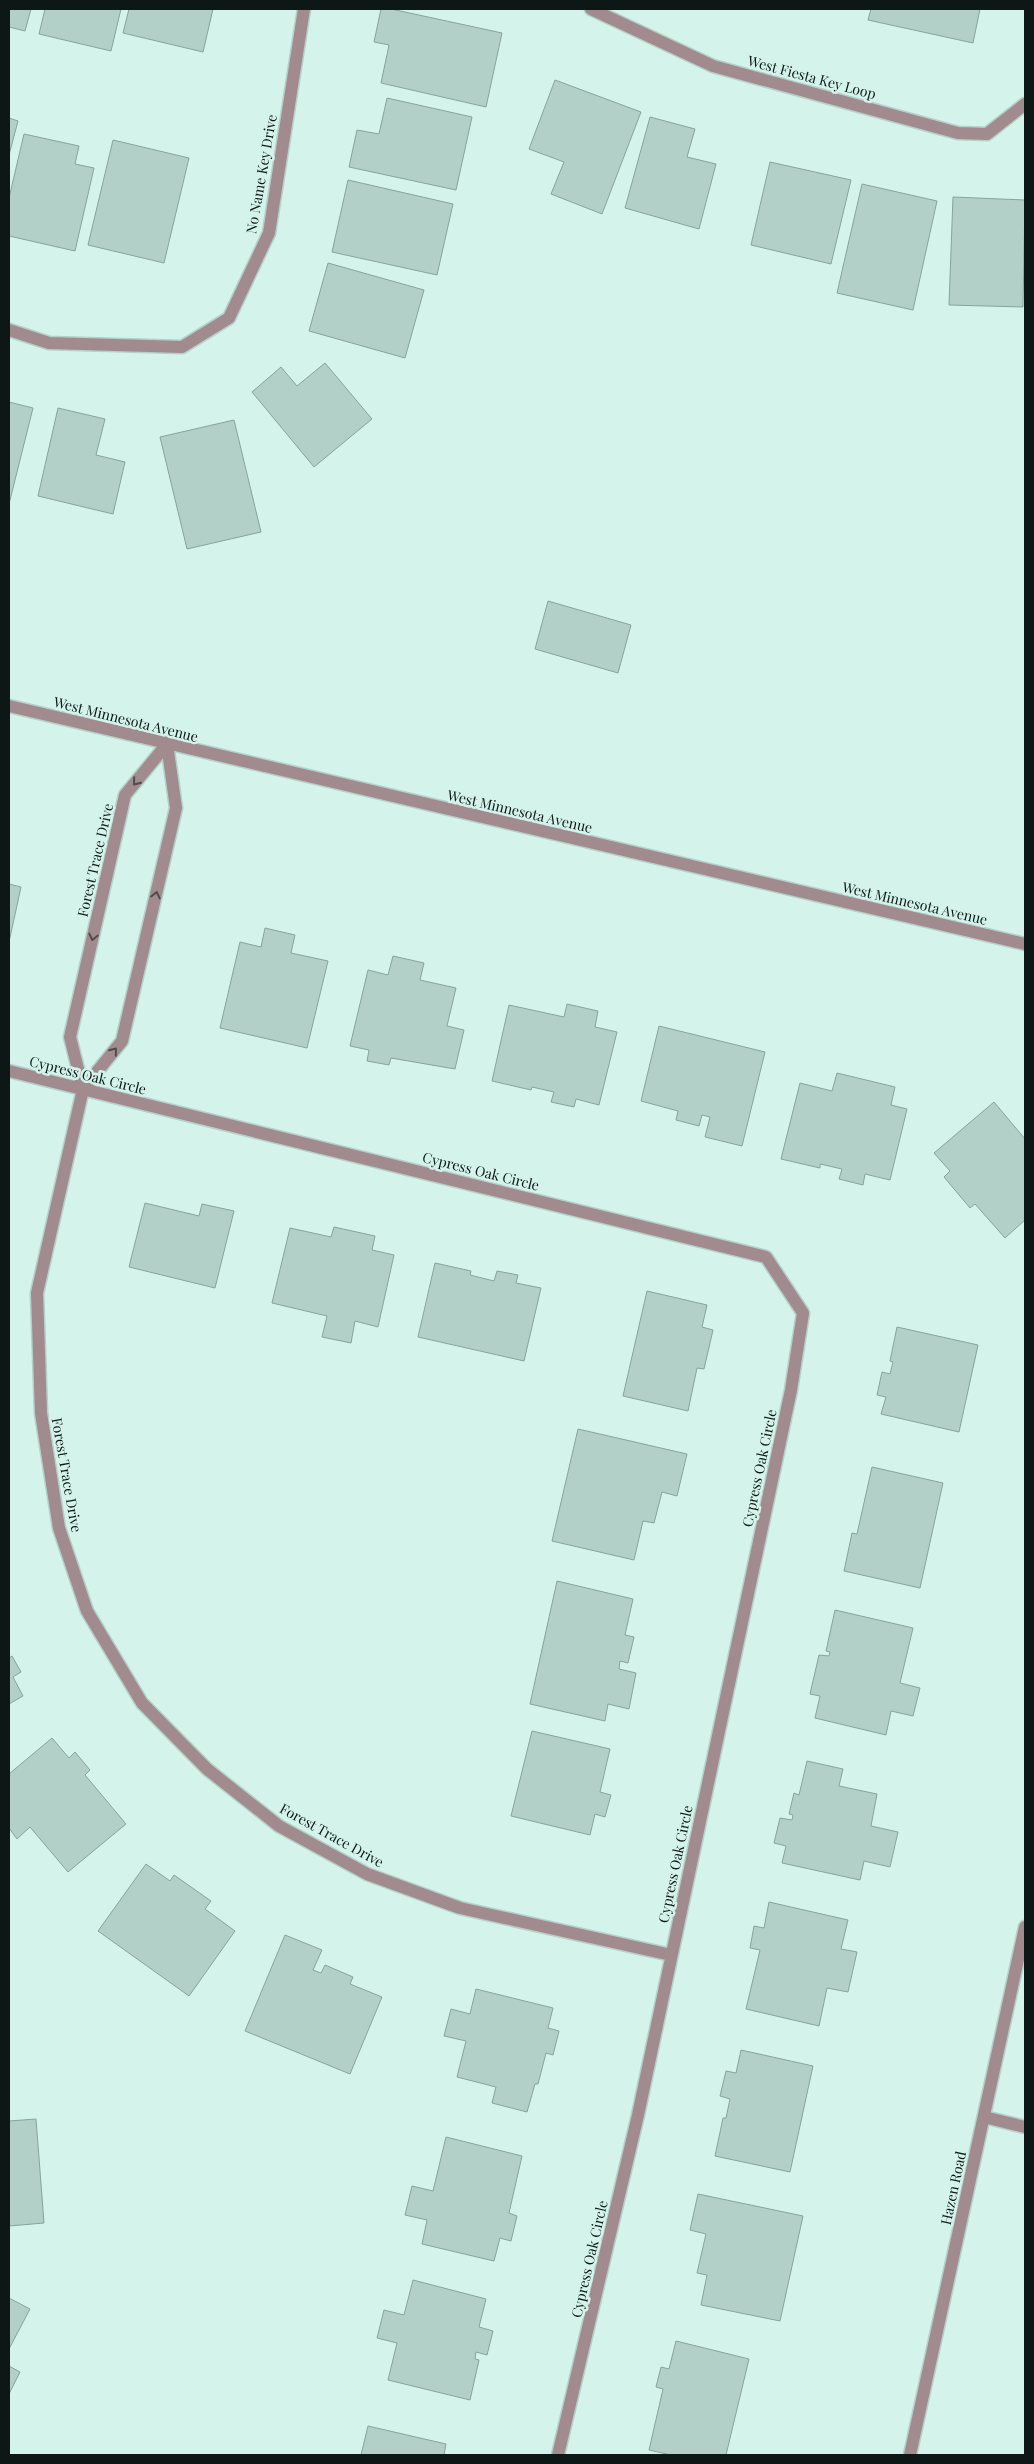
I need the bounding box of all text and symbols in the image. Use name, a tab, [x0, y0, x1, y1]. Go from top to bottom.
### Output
street label: West Fiesta Key Loop	[745, 50, 878, 103]
street label: No Name Key Drive	[241, 113, 281, 235]
street label: West Minnesota Avenue	[51, 692, 200, 746]
one-way arrow	[133, 776, 141, 785]
street label: West Minnesota Avenue	[445, 785, 594, 837]
street label: Forest Trace Drive	[73, 801, 117, 919]
street label: West Minnesota Avenue	[840, 877, 989, 929]
one-way arrow	[150, 891, 161, 900]
one-way arrow	[88, 933, 99, 942]
one-way arrow	[109, 1048, 117, 1057]
street label: Cypress Oak Circle	[28, 1051, 148, 1099]
street label: Cypress Oak Circle	[421, 1147, 541, 1195]
street label: Cypress Oak Circle	[737, 1407, 781, 1529]
street label: Forest Trace Drive	[48, 1416, 86, 1534]
street label: Forest Trace Drive	[277, 1799, 387, 1871]
street label: Cypress Oak Circle	[653, 1803, 697, 1925]
street label: Hazen Road	[936, 2149, 970, 2227]
street label: Cypress Oak Circle	[566, 2199, 612, 2319]

